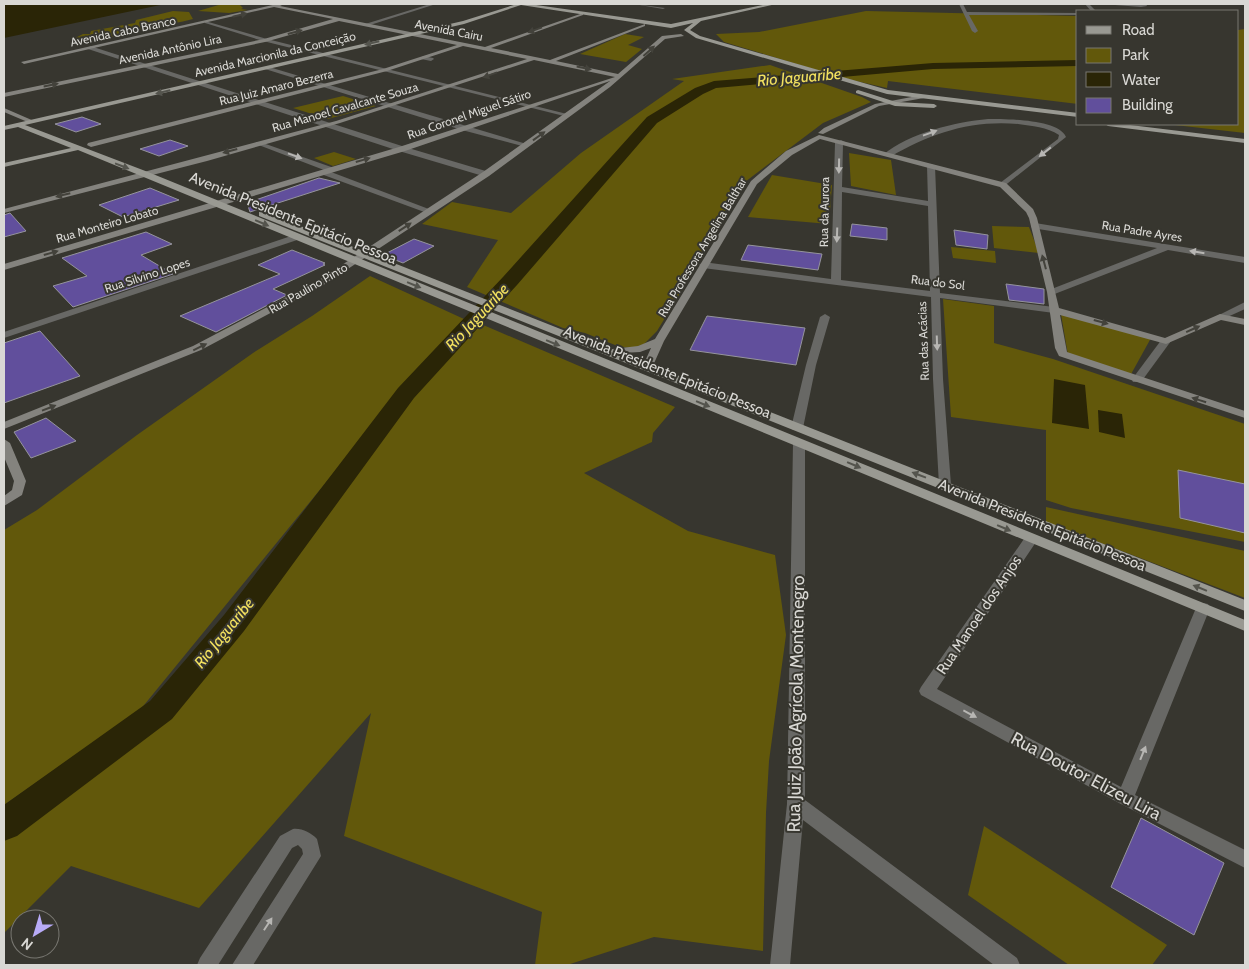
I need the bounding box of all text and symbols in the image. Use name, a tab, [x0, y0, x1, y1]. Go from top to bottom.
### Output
legend	[1076, 10, 1239, 125]
one-way arrow	[233, 11, 248, 19]
street label: Avenida Cabo Branco	[69, 12, 178, 50]
street label: Avenida Cairu	[414, 16, 484, 44]
text: Road	[1122, 21, 1155, 39]
one-way arrow	[527, 26, 542, 34]
street label: Avenida Marcionila da Conceição	[193, 28, 357, 80]
one-way arrow	[287, 28, 302, 36]
street label: Avenida Antônio Lira	[117, 31, 223, 67]
one-way arrow	[365, 39, 380, 47]
one-way arrow	[642, 45, 655, 56]
text: Park	[1122, 46, 1149, 64]
one-way arrow	[577, 64, 592, 72]
water label: Rio Jaguaribe	[756, 64, 842, 90]
street label: Rua Juiz Amaro Bezerra	[218, 66, 335, 108]
text: Water	[1122, 71, 1160, 89]
one-way arrow	[482, 72, 497, 79]
street label: Rua Manoel Cavalcante Souza	[270, 79, 420, 135]
one-way arrow	[44, 81, 59, 89]
street label: Rua Coronel Miguel Sátiro	[405, 86, 533, 142]
one-way arrow	[155, 88, 170, 96]
text: Building	[1122, 96, 1173, 114]
one-way arrow	[923, 129, 938, 137]
one-way arrow	[533, 131, 546, 141]
one-way arrow	[1039, 146, 1052, 157]
one-way arrow	[222, 147, 237, 155]
one-way arrow	[287, 153, 302, 160]
one-way arrow	[355, 156, 370, 164]
one-way arrow	[835, 158, 843, 174]
one-way arrow	[115, 162, 130, 170]
street label: Avenida Presidente Epitácio Pessoa	[187, 168, 400, 268]
street label: Rua Professora Angelina Balthar	[654, 174, 750, 319]
street label: Rua da Aurora	[816, 177, 832, 247]
one-way arrow	[56, 191, 71, 199]
street label: Rua Monteiro Lobato	[54, 202, 160, 246]
street label: Rua Padre Ayres	[1101, 217, 1183, 245]
one-way arrow	[255, 219, 270, 227]
one-way arrow	[398, 222, 412, 232]
one-way arrow	[833, 227, 841, 243]
one-way arrow	[1189, 248, 1205, 256]
one-way arrow	[43, 249, 58, 257]
street label: Rua Silvino Lopes	[102, 254, 192, 296]
one-way arrow	[1040, 255, 1048, 270]
street label: Rua Paulino Pinto	[266, 259, 350, 317]
street label: Rua do Sol	[910, 271, 966, 293]
water label: Rio Jaguaribe	[441, 280, 513, 354]
one-way arrow	[406, 282, 421, 289]
street label: Rua das Acácias	[914, 301, 932, 381]
one-way arrow	[1093, 319, 1108, 327]
street label: Avenida Presidente Epitácio Pessoa	[561, 322, 774, 422]
one-way arrow	[1186, 324, 1200, 332]
one-way arrow	[933, 335, 941, 351]
one-way arrow	[546, 339, 561, 347]
one-way arrow	[192, 343, 207, 351]
one-way arrow	[1191, 395, 1206, 403]
one-way arrow	[696, 400, 711, 408]
one-way arrow	[42, 404, 57, 412]
one-way arrow	[847, 462, 861, 470]
one-way arrow	[912, 471, 927, 478]
street label: Avenida Presidente Epitácio Pessoa	[936, 475, 1149, 575]
one-way arrow	[997, 524, 1011, 532]
street label: Rua Manoel dos Anjos	[933, 552, 1025, 678]
street label: Rua Juiz João Agrícola Montenegro	[783, 575, 809, 833]
one-way arrow	[1192, 584, 1207, 592]
water label: Rio Jaguaribe	[190, 594, 258, 672]
one-way arrow	[964, 710, 977, 719]
street label: Rua Doutor Elizeu Lira	[1007, 727, 1165, 825]
one-way arrow	[1139, 745, 1147, 760]
north arrow	[10, 909, 60, 959]
one-way arrow	[263, 918, 273, 931]
text: N	[18, 934, 36, 954]

